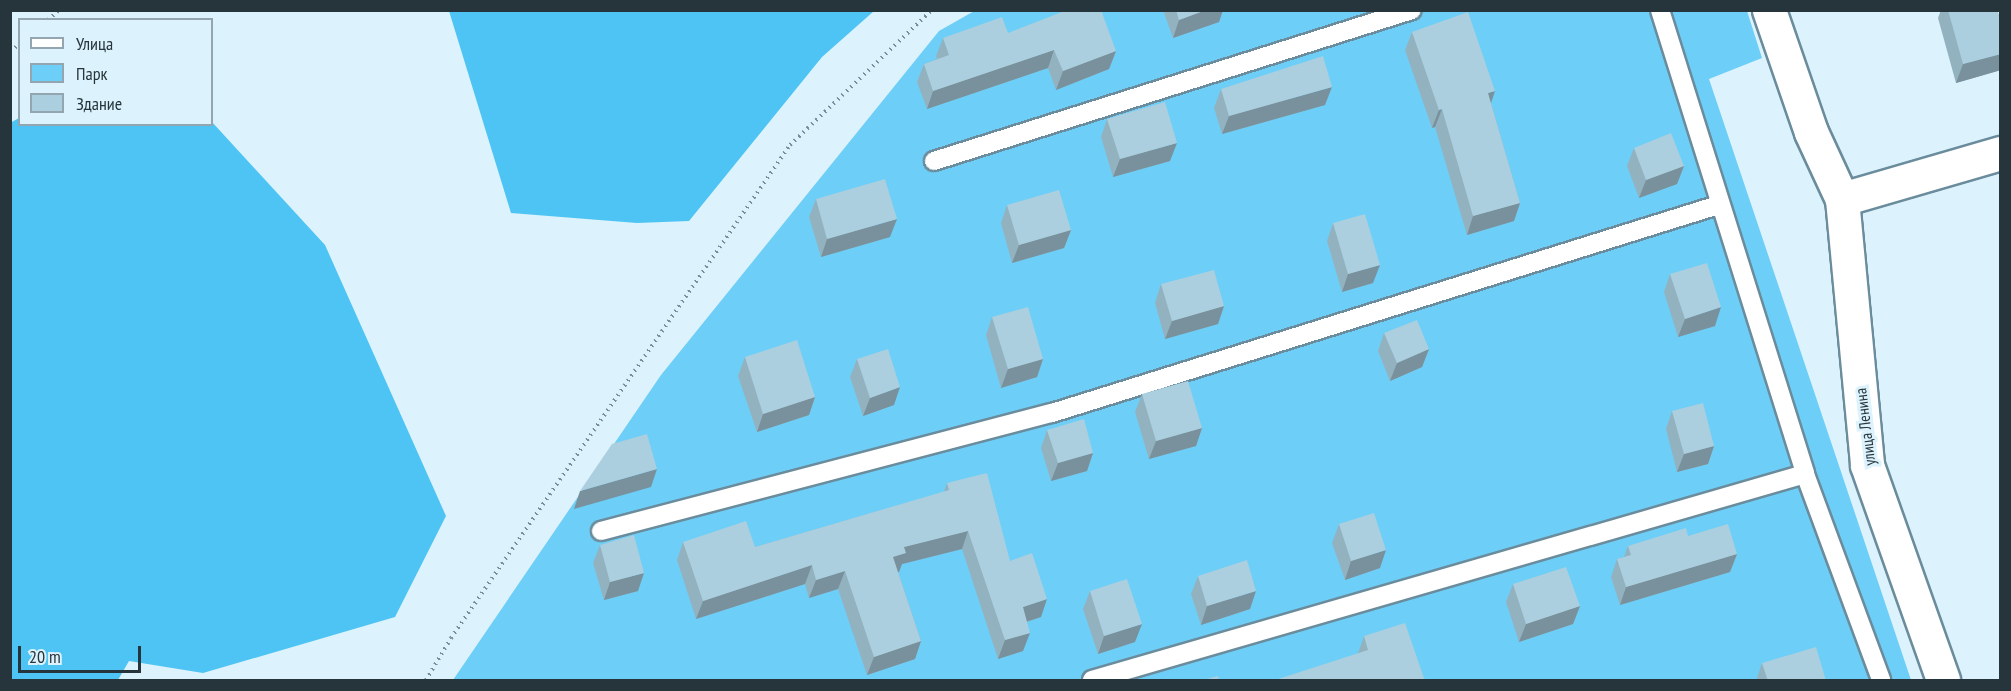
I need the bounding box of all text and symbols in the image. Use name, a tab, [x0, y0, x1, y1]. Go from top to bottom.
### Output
legend	[18, 18, 213, 126]
text: Улица	[76, 32, 113, 55]
text: Парк	[76, 62, 107, 85]
text: Здание	[76, 92, 122, 115]
street label: улица Ленина	[1851, 387, 1879, 467]
scale bar	[21, 634, 144, 672]
text: 20 m	[29, 645, 61, 668]

